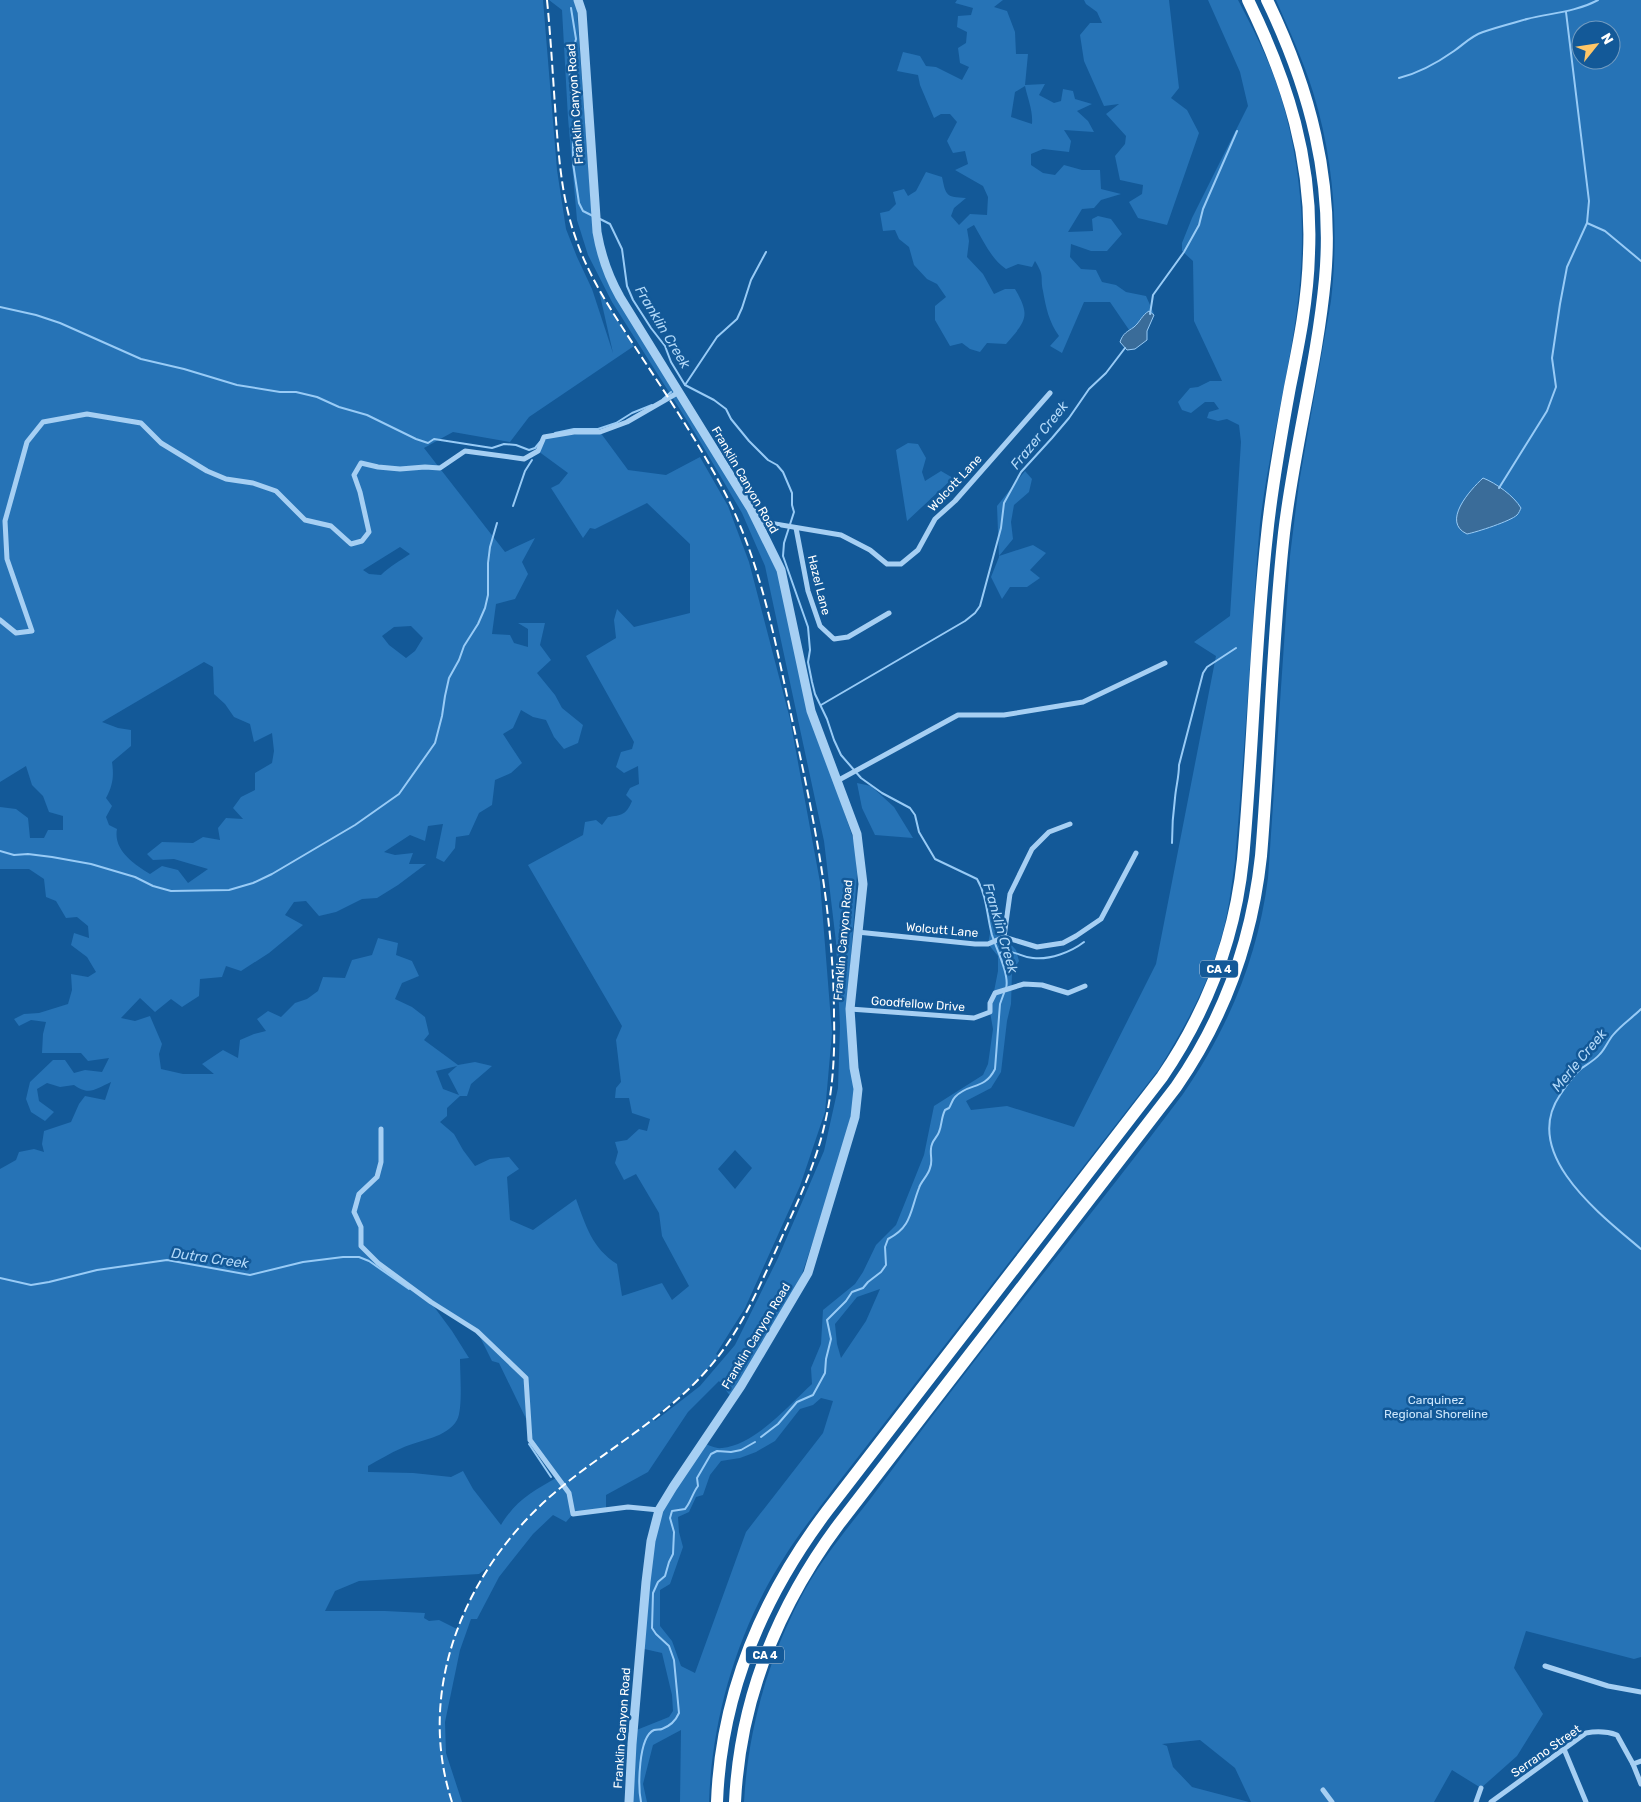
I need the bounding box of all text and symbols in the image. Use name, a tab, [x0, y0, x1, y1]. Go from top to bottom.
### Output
north arrow	[1571, 20, 1621, 70]
text: N	[1597, 30, 1617, 47]
street label: Franklin Canyon Road	[564, 43, 586, 165]
water label: Franklin Creek	[631, 283, 694, 372]
water label: Frazer Creek	[1007, 397, 1072, 473]
street label: Franklin Canyon Road	[709, 424, 781, 536]
street label: Wolcott Lane	[925, 452, 985, 514]
street label: Hazel Lane	[805, 554, 833, 617]
street label: Franklin Canyon Road	[831, 879, 855, 1001]
water label: Franklin Creek	[979, 881, 1022, 976]
street label: Wolcutt Lane	[905, 920, 979, 940]
road number: CA 4	[1200, 961, 1238, 978]
street label: Goodfellow Drive	[871, 994, 966, 1014]
water label: Merle Creek	[1548, 1025, 1611, 1095]
water label: Dutra Creek	[170, 1245, 250, 1272]
street label: Franklin Canyon Road	[719, 1281, 793, 1391]
park label: Carquinez Regional Shoreline	[1384, 1393, 1488, 1421]
road number: CA 4	[746, 1646, 784, 1664]
street label: Franklin Canyon Road	[611, 1667, 633, 1789]
street label: Serrano Street	[1509, 1722, 1584, 1780]

